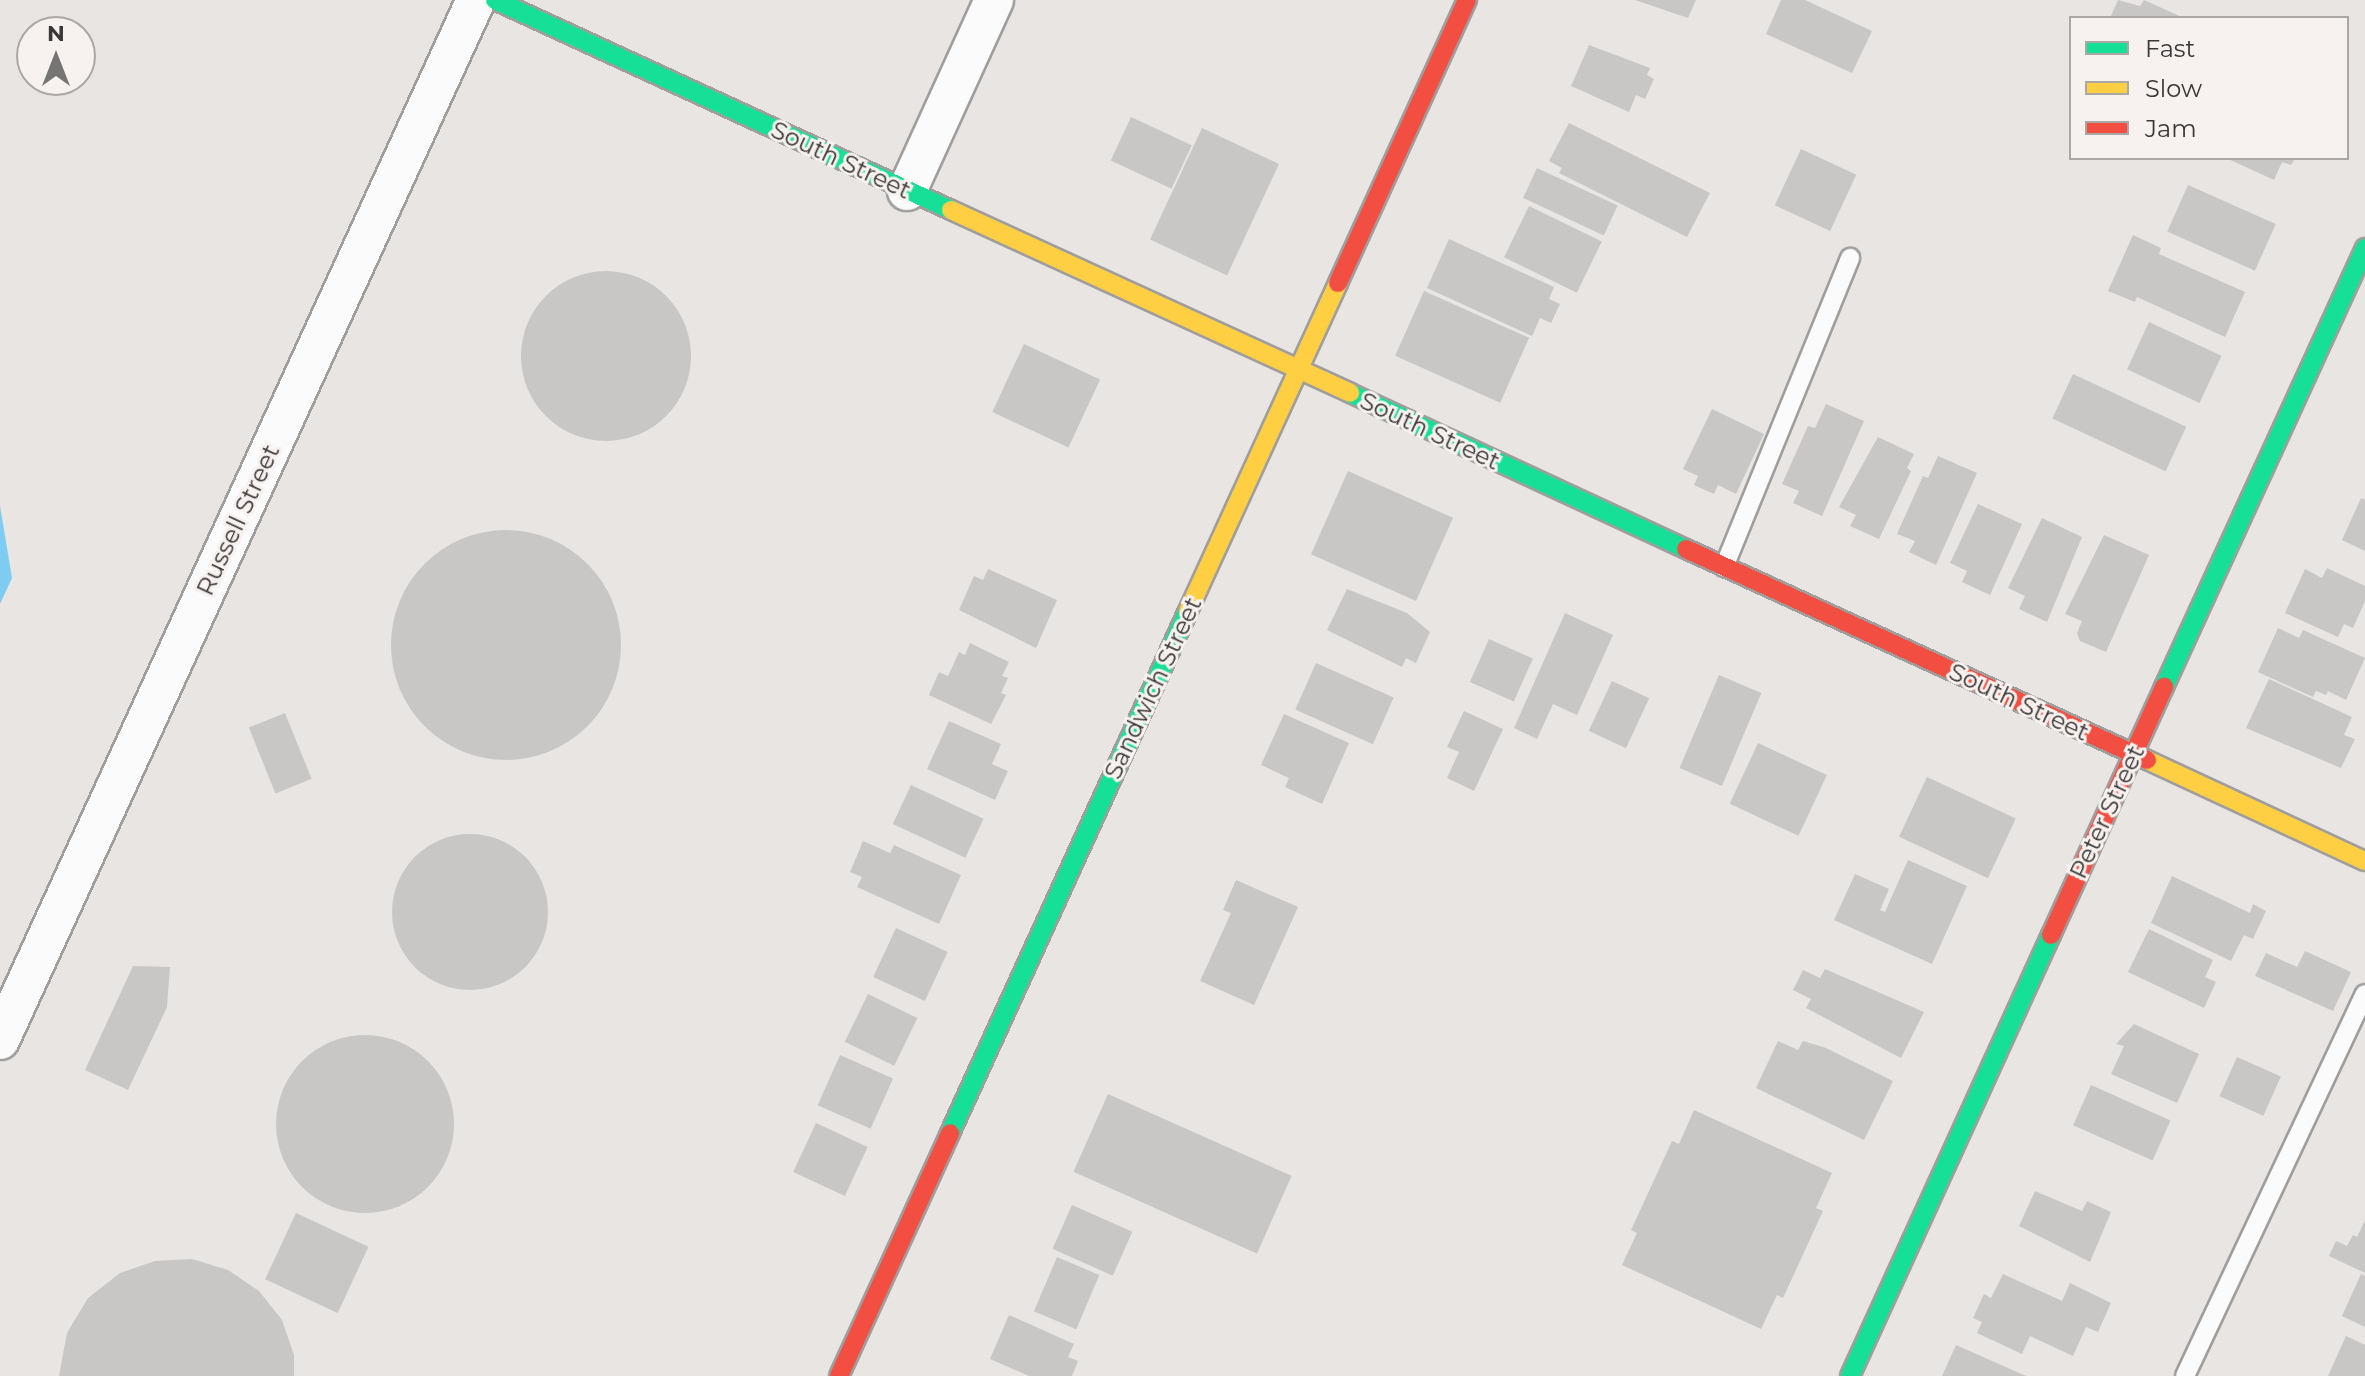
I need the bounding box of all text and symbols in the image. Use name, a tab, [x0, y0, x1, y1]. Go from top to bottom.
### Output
north arrow	[16, 16, 96, 96]
legend	[2069, 16, 2349, 160]
text: N	[47, 20, 65, 47]
text: Fast	[2145, 34, 2195, 63]
text: Slow	[2145, 74, 2202, 103]
text: Jam	[2145, 114, 2197, 143]
street label: South Street	[767, 115, 915, 205]
street label: South Street	[1356, 386, 1504, 476]
street label: Russell Street	[190, 440, 286, 600]
street label: Sandwich Street	[1098, 592, 1208, 784]
street label: South Street	[1945, 657, 2093, 747]
street label: Peter Street	[2064, 741, 2150, 883]

